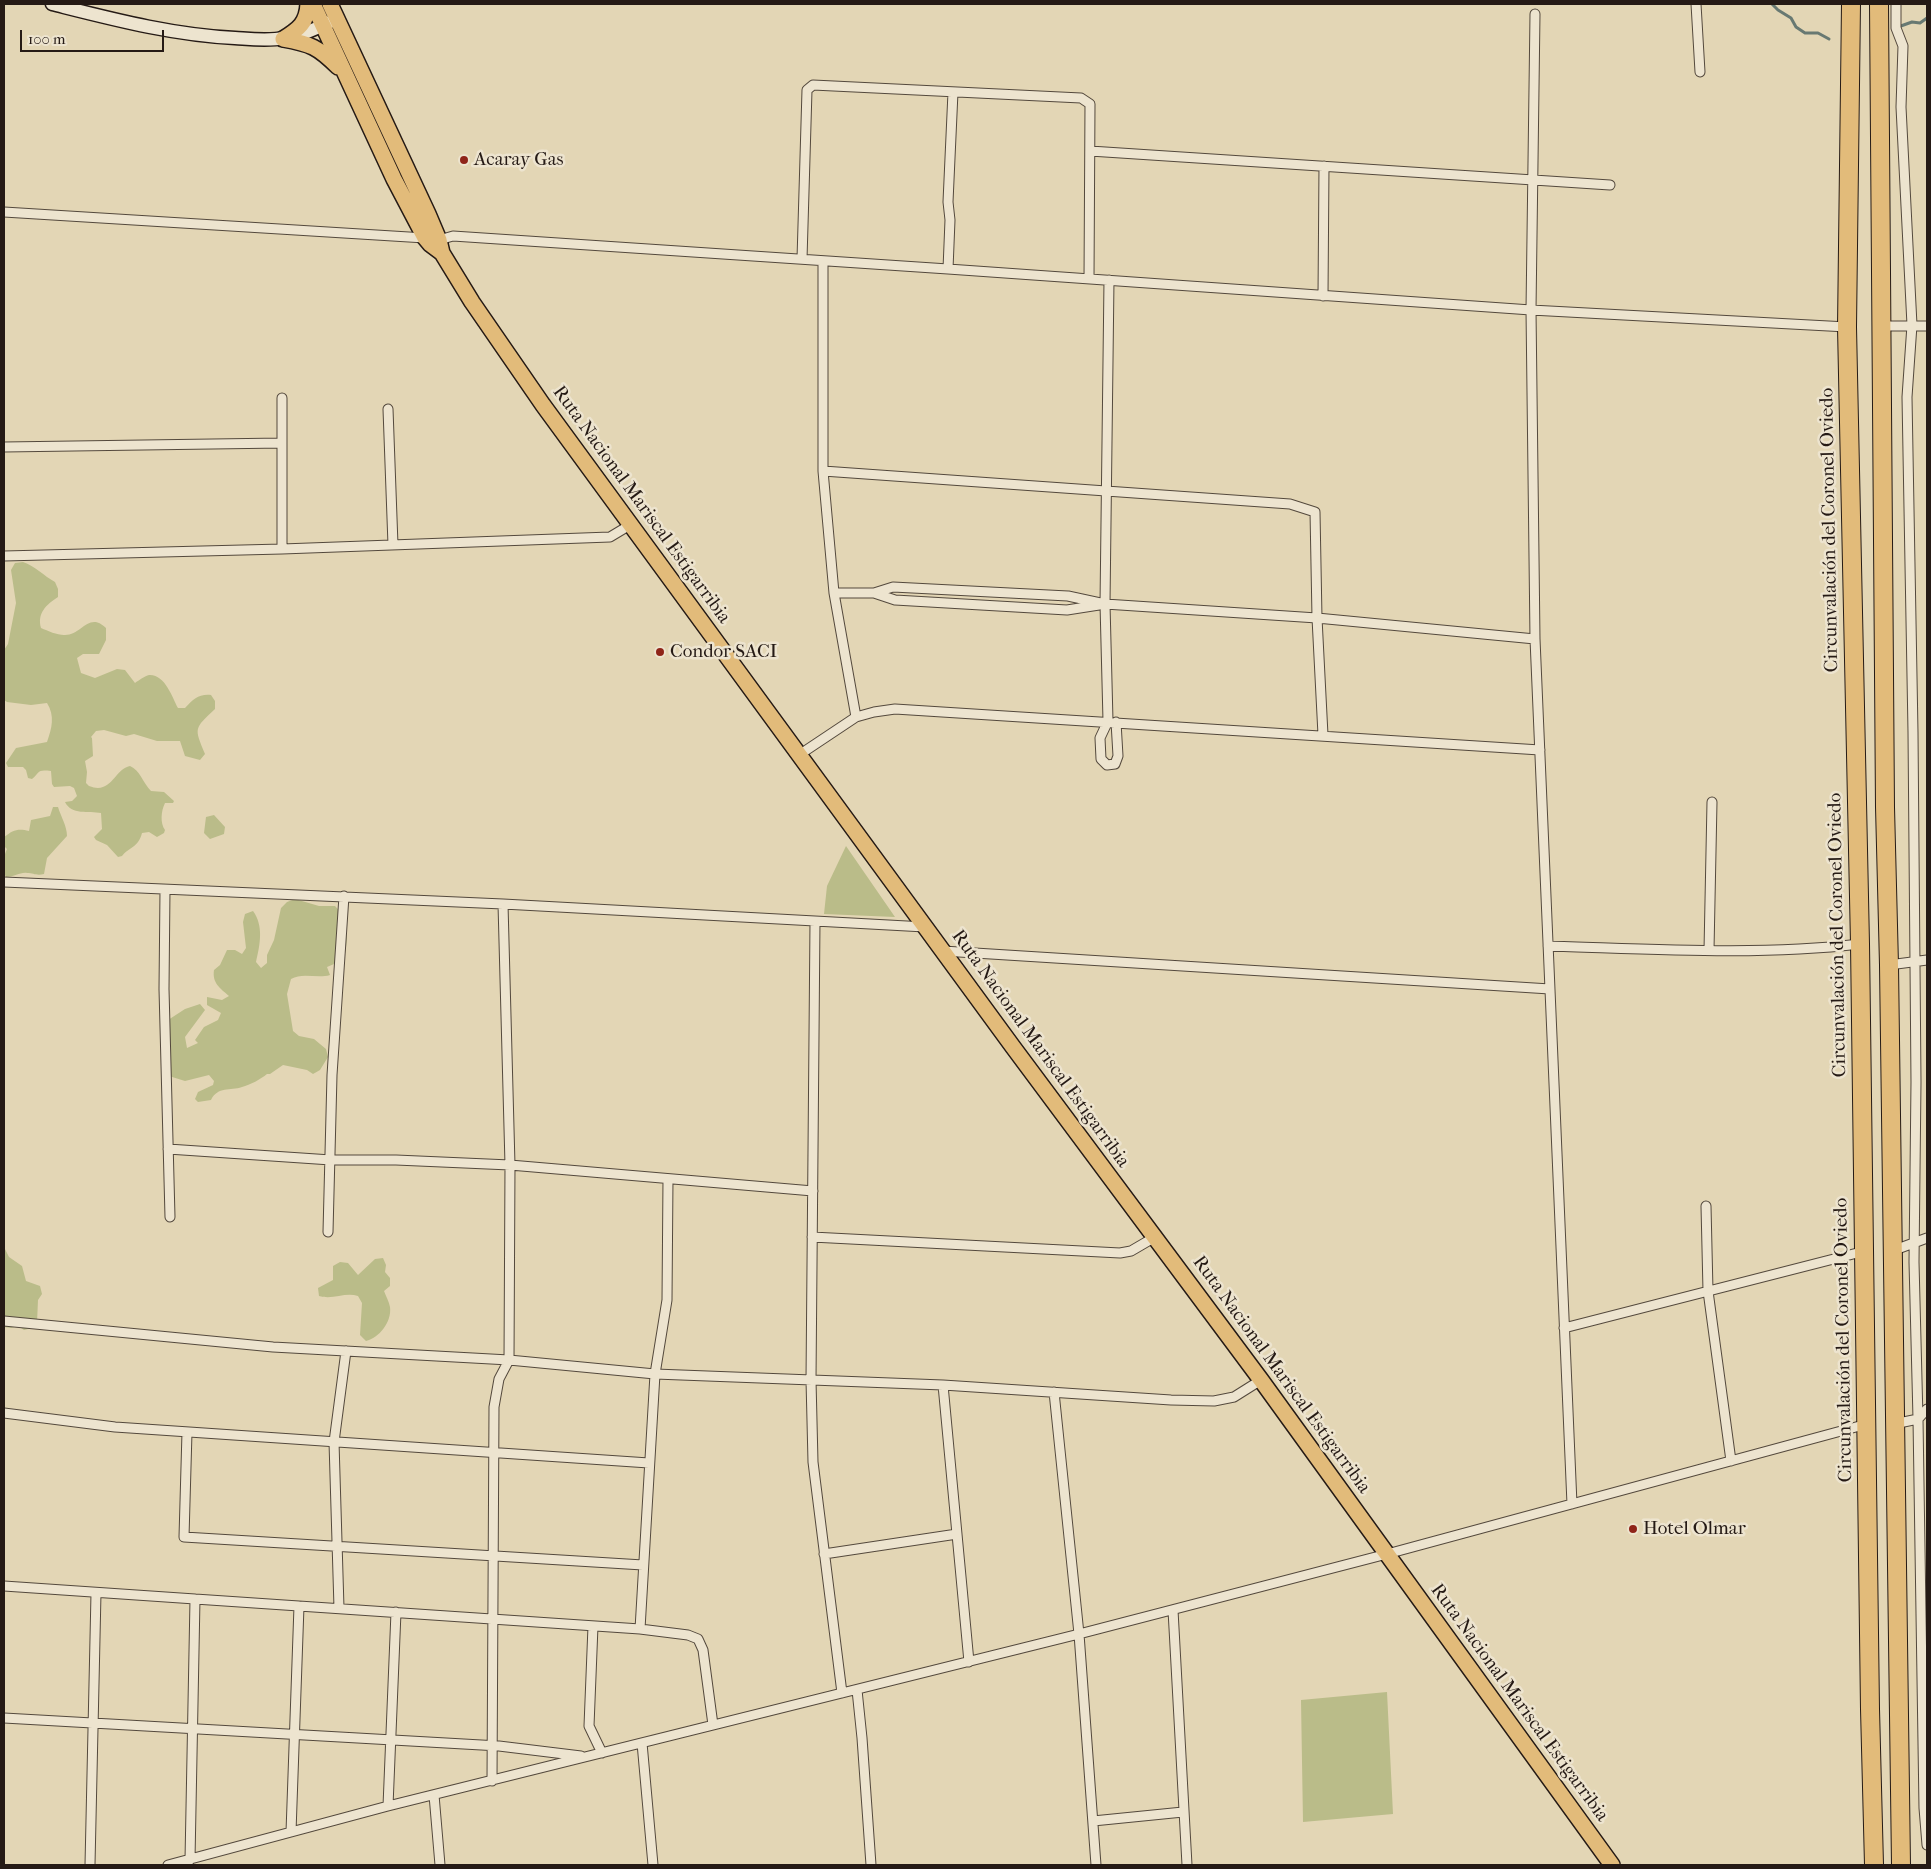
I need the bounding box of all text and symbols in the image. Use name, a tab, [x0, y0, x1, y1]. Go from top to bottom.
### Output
scale bar	[22, 20, 166, 52]
text: 100 m	[28, 30, 66, 48]
place label: Acaray Gas	[474, 149, 563, 171]
marker: Acaray Gas	[458, 154, 470, 166]
street label: Ruta Nacional Mariscal Estigarribia	[547, 382, 735, 628]
street label: Circunvalación del Coronel Oviedo	[1816, 388, 1844, 672]
place label: Condor SACI	[670, 641, 777, 663]
marker: Condor SACI	[654, 646, 666, 658]
street label: Circunvalación del Coronel Oviedo	[1824, 793, 1852, 1077]
street label: Ruta Nacional Mariscal Estigarribia	[946, 926, 1134, 1172]
street label: Circunvalación del Coronel Oviedo	[1830, 1198, 1858, 1482]
street label: Ruta Nacional Mariscal Estigarribia	[1187, 1252, 1375, 1498]
place label: Hotel Olmar	[1643, 1518, 1746, 1540]
marker: Hotel Olmar	[1627, 1523, 1639, 1535]
street label: Ruta Nacional Mariscal Estigarribia	[1425, 1580, 1613, 1826]

